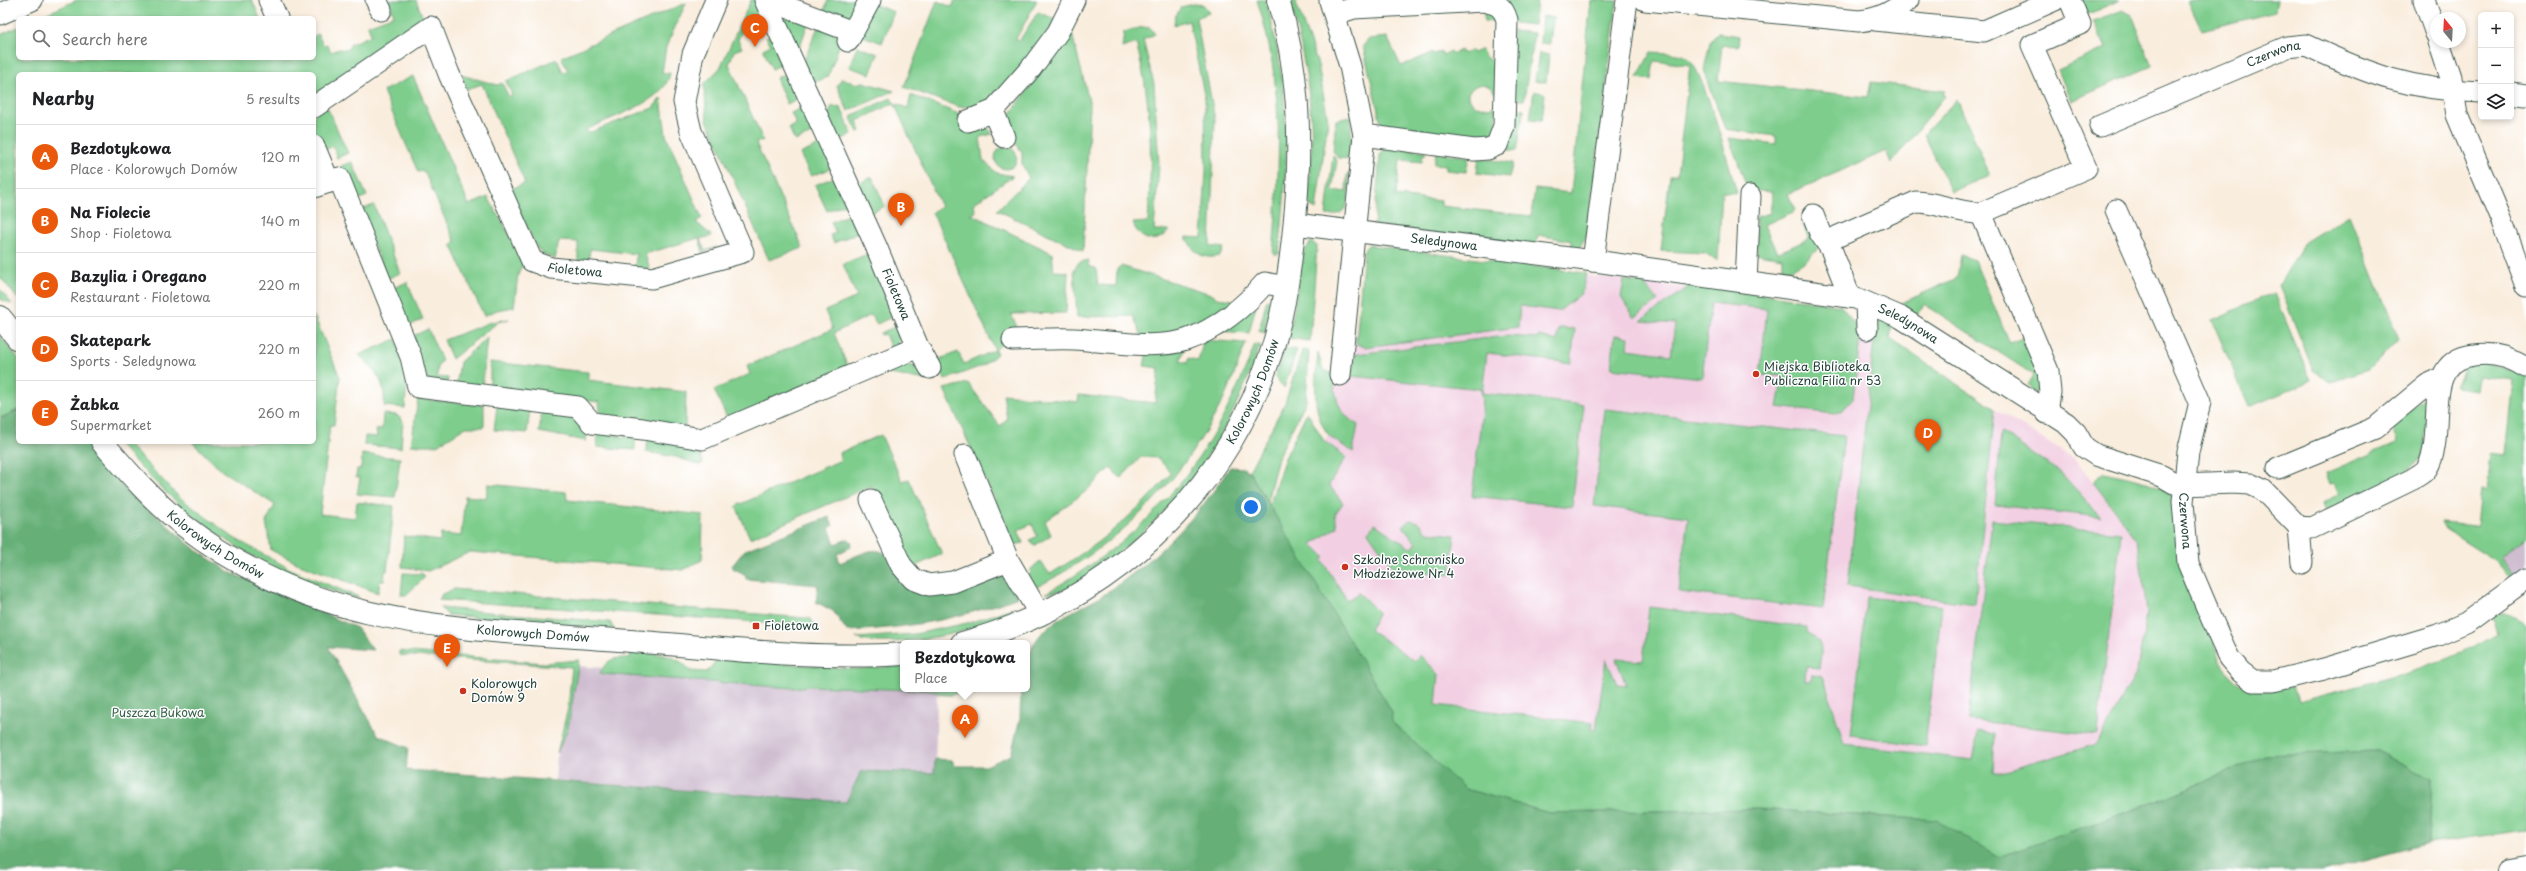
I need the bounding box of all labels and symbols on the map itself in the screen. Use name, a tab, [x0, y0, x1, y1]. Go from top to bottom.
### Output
north arrow	[2430, 12, 2466, 48]
pin: C	[742, 14, 768, 47]
street label: Czerwona	[2243, 36, 2302, 71]
pin: B	[888, 193, 914, 226]
street label: Seledynowa	[1409, 228, 1479, 255]
street label: Fioletowa	[545, 257, 604, 281]
street label: Fioletowa	[878, 265, 916, 323]
street label: Seledynowa	[1875, 298, 1943, 348]
street label: Kolorowych Domów	[1221, 336, 1283, 447]
place label: Miejska Biblioteka Publiczna Filia nr 53	[1764, 357, 1881, 389]
marker: Miejska Biblioteka Publiczna Filia nr 53	[1751, 369, 1761, 379]
pin: D	[1915, 419, 1941, 452]
street label: Czerwona	[2175, 492, 2197, 550]
your location	[1241, 497, 1261, 517]
street label: Kolorowych Domów	[163, 505, 268, 583]
place label: Szkolne Schronisko Młodzieżowe Nr 4	[1353, 550, 1465, 582]
marker: Szkolne Schronisko Młodzieżowe Nr 4	[1340, 562, 1350, 572]
place label: Fioletowa	[764, 616, 819, 634]
street label: Kolorowych Domów	[476, 620, 591, 646]
marker: Fioletowa	[751, 621, 761, 631]
pin: E	[434, 634, 460, 667]
place label: Kolorowych Domów 9	[471, 674, 537, 706]
marker: Kolorowych Domów 9	[458, 686, 468, 696]
park label: Puszcza Bukowa	[112, 703, 205, 721]
pin: A	[952, 705, 978, 738]

